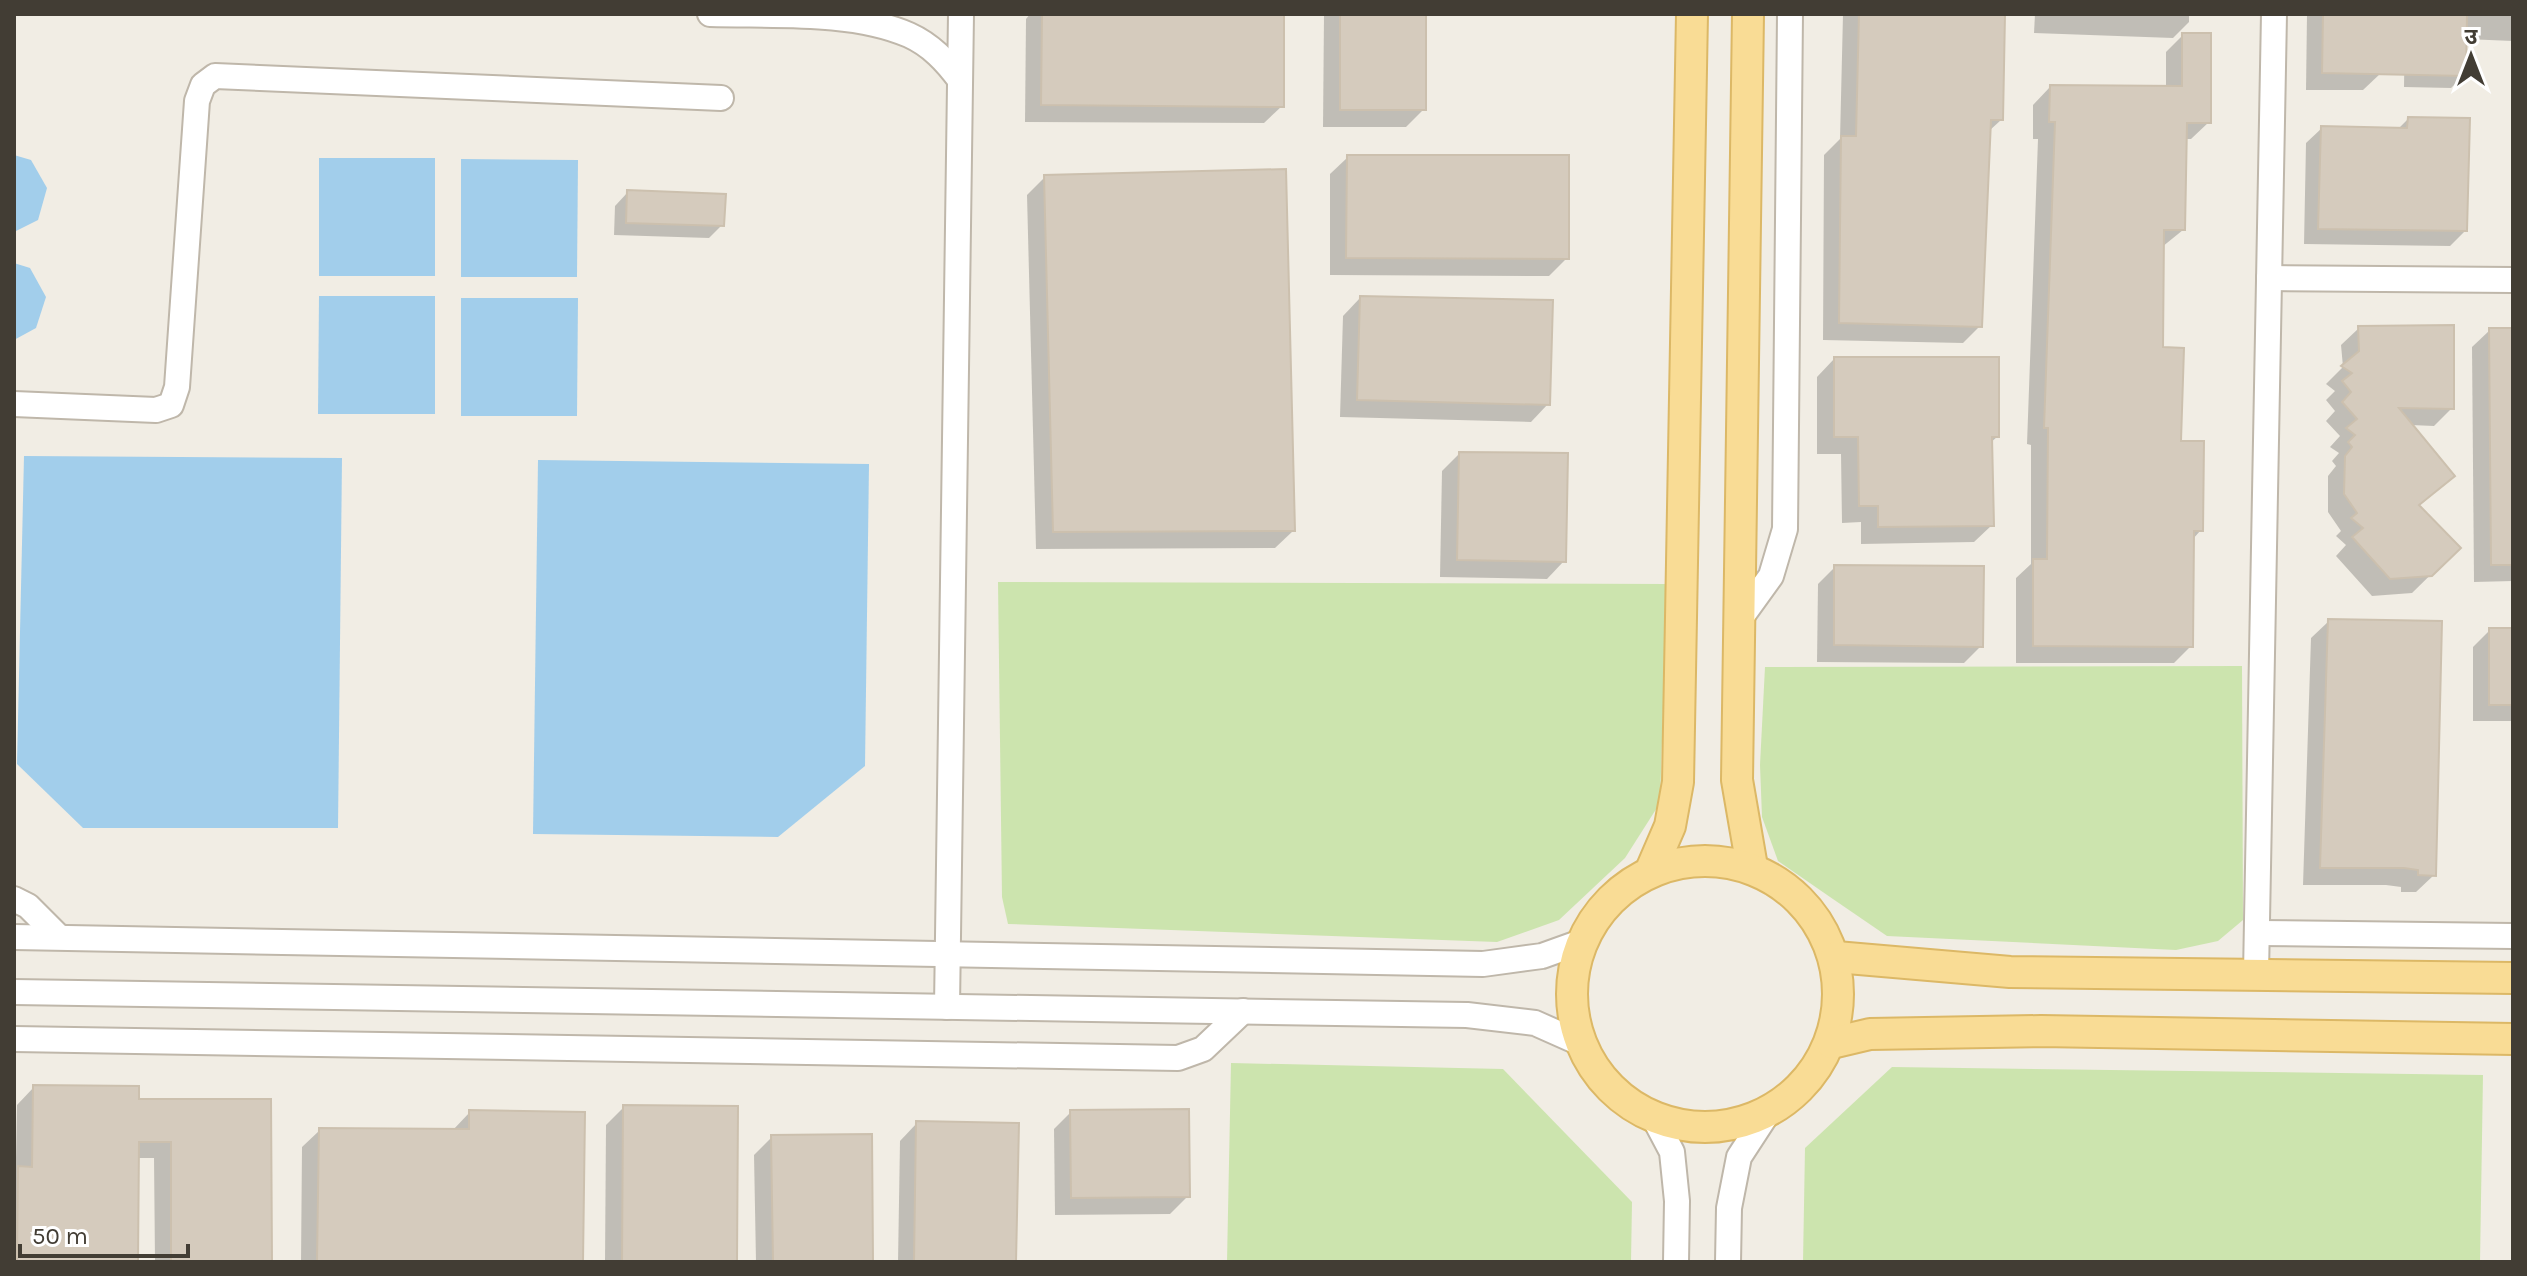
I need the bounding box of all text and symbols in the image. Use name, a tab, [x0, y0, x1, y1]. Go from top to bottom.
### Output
north arrow	[2431, 16, 2511, 96]
text: उ	[2465, 24, 2479, 50]
scale bar	[20, 1208, 188, 1258]
text: 50 m	[32, 1222, 88, 1250]

